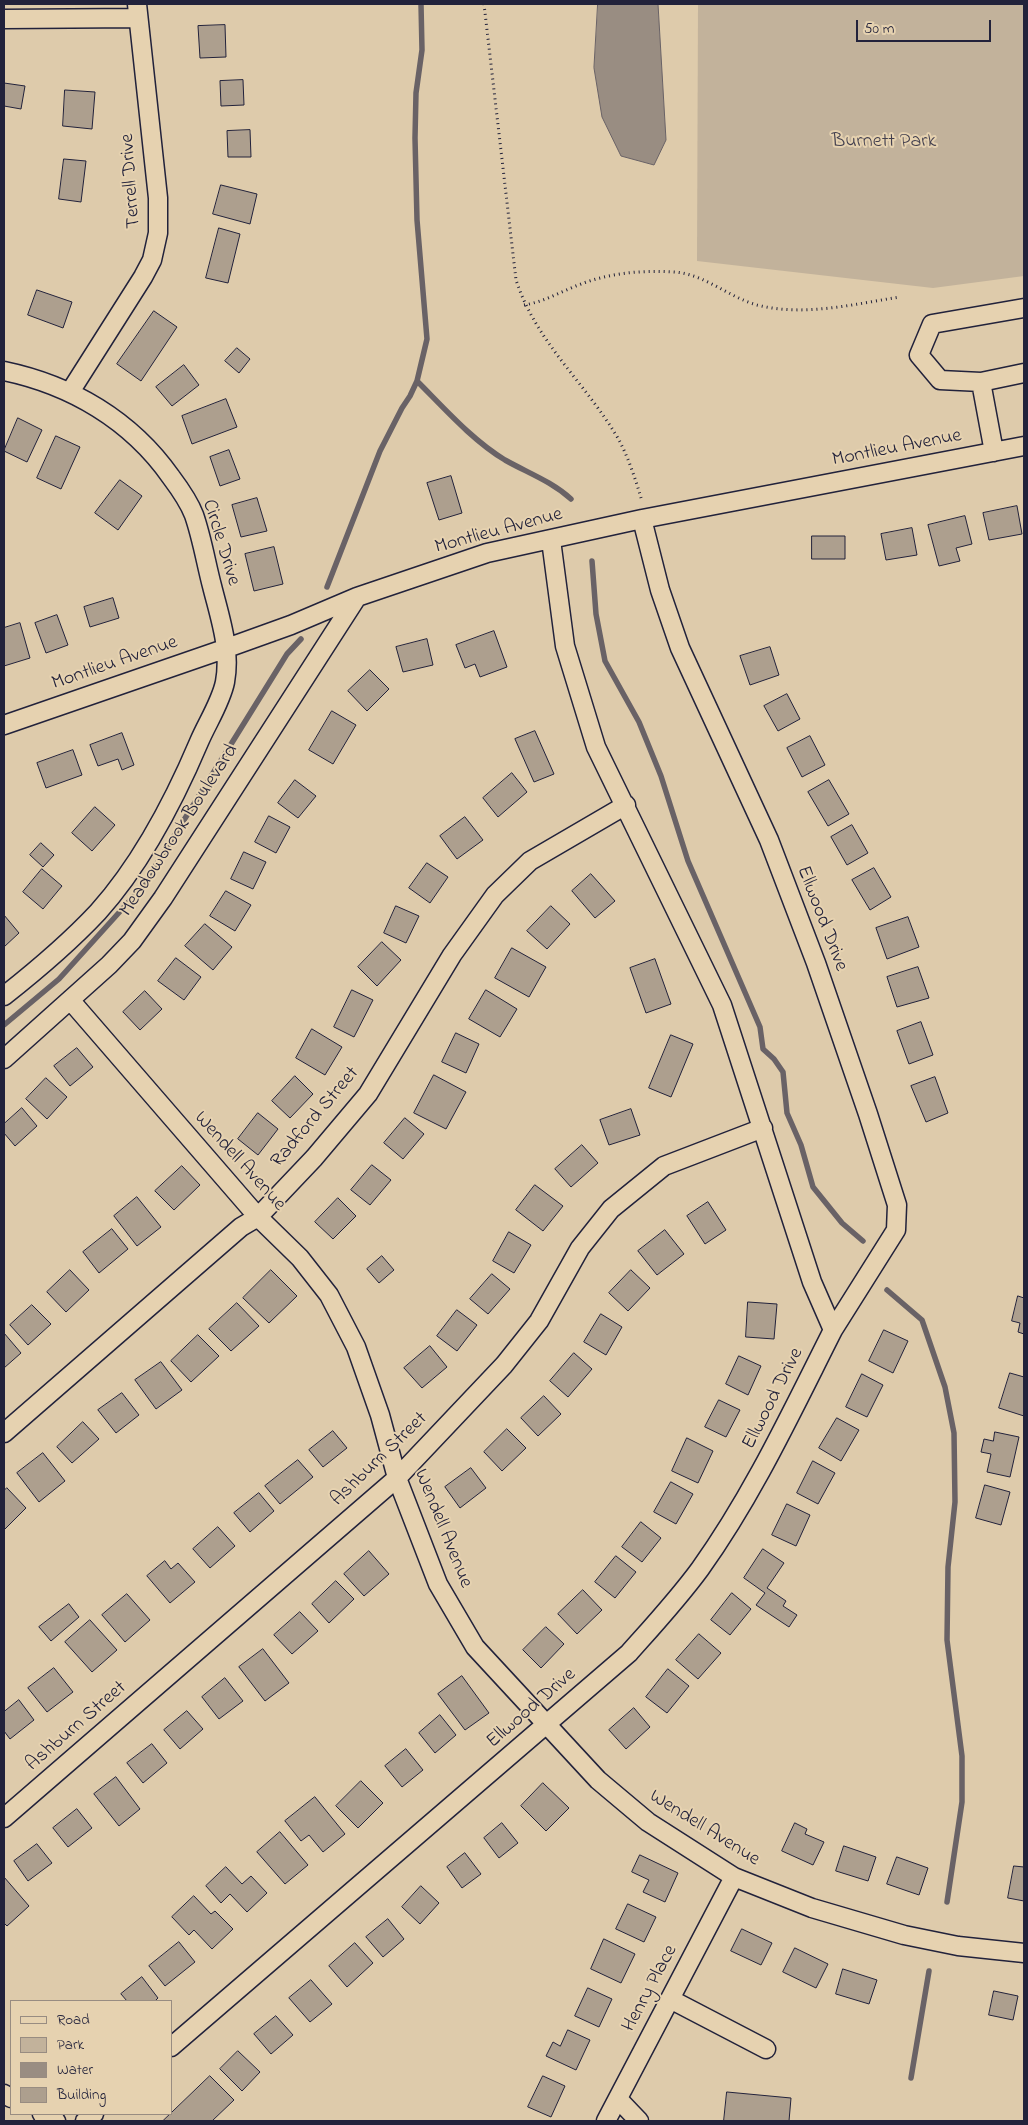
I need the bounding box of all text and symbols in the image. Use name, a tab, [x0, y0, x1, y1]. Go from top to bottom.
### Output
scale bar	[858, 10, 993, 42]
text: 50 m	[864, 18, 894, 40]
park label: Burnett Park	[832, 131, 936, 155]
street label: Terrell Drive	[117, 133, 147, 229]
street label: Montlieu Avenue	[830, 425, 964, 473]
street label: Circle Drive	[196, 497, 244, 589]
street label: Montlieu Avenue	[433, 503, 565, 561]
street label: Montlieu Avenue	[49, 631, 181, 697]
street label: Meadowbrook Boulevard	[115, 740, 245, 922]
street label: Ellwood Drive	[790, 863, 852, 975]
street label: Radford Street	[267, 1063, 365, 1173]
street label: Wendell Avenue	[188, 1107, 290, 1217]
street label: Ellwood Drive	[738, 1344, 810, 1454]
street label: Ashburn Street	[327, 1408, 433, 1512]
street label: Wendell Avenue	[407, 1466, 477, 1592]
street label: Ellwood Drive	[482, 1664, 582, 1754]
street label: Ashburn Street	[22, 1677, 132, 1777]
street label: Wendell Avenue	[644, 1785, 764, 1873]
street label: Henry Place	[618, 1941, 684, 2037]
legend	[10, 2000, 172, 2115]
text: Road	[57, 2009, 90, 2031]
text: Park	[57, 2034, 84, 2056]
text: Water	[57, 2059, 93, 2081]
text: Building	[57, 2084, 106, 2106]

